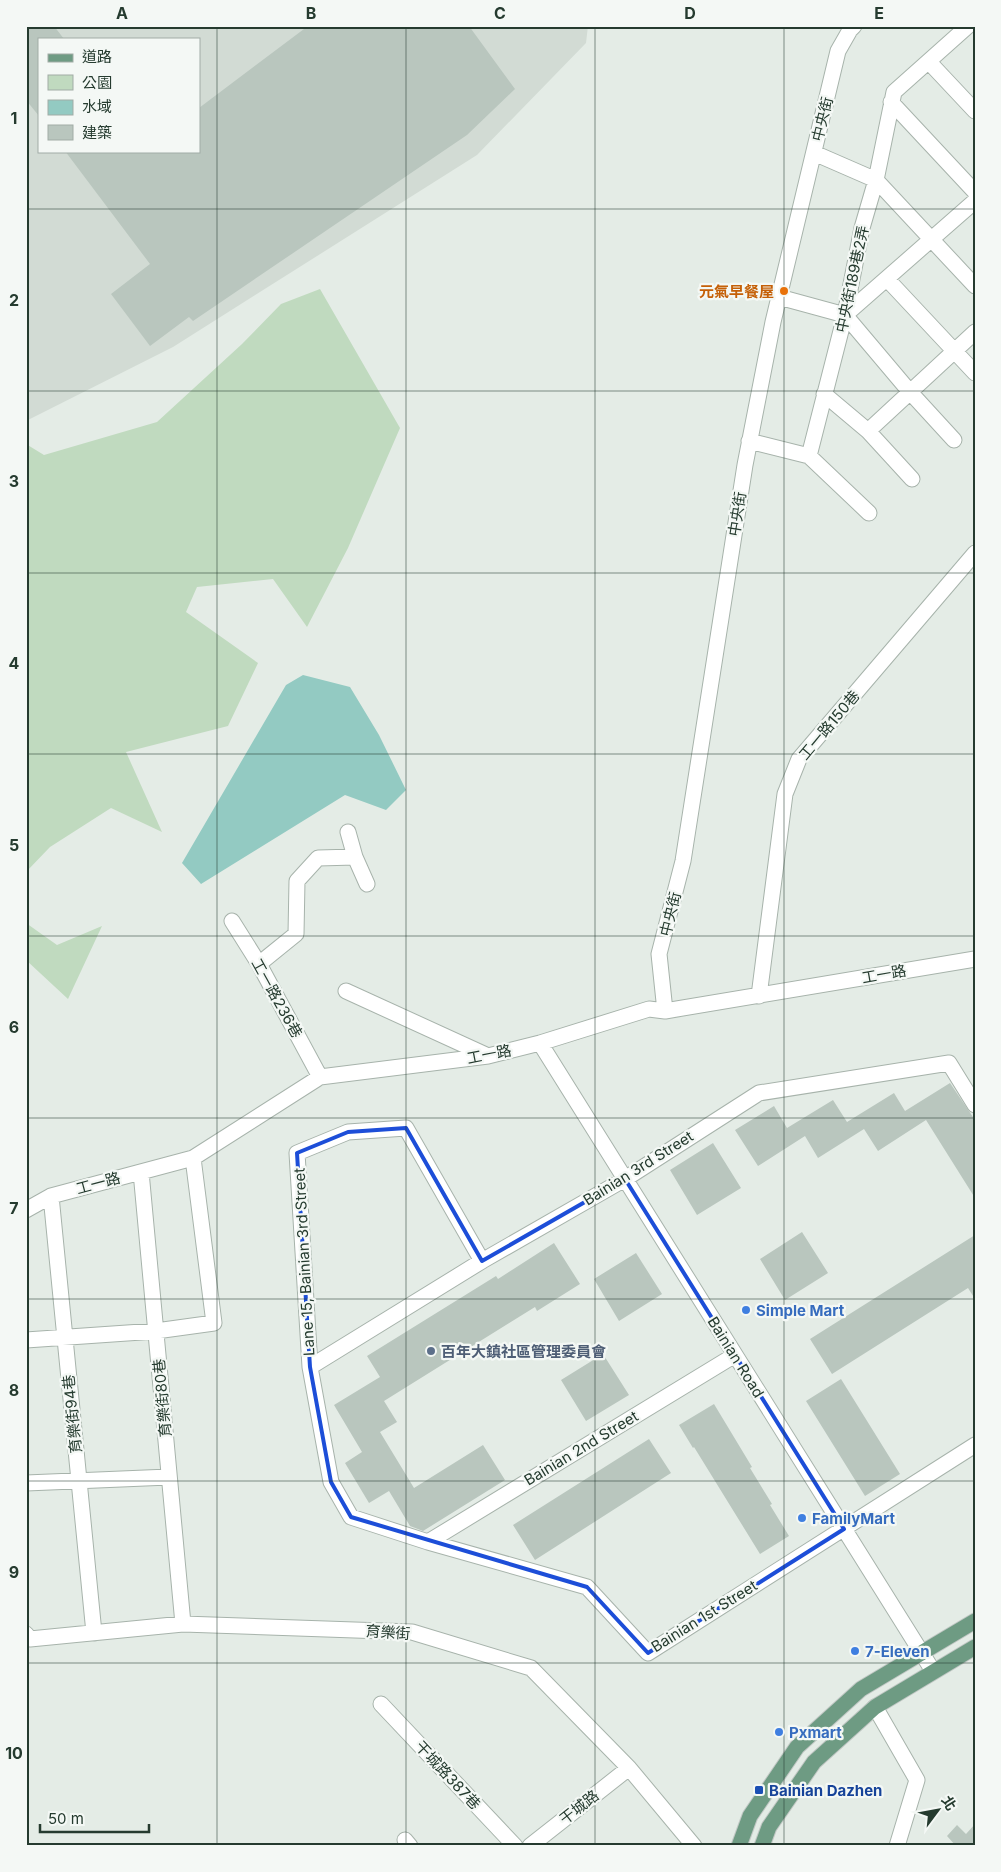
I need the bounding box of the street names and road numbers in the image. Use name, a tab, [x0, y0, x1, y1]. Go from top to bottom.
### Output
street label: 中央街	[807, 95, 837, 143]
street label: 中央街189巷2弄	[831, 224, 873, 334]
street label: 中央街	[724, 490, 750, 538]
street label: 工一路150巷	[795, 686, 863, 764]
street label: 中央街	[655, 890, 685, 938]
street label: 工一路236巷	[247, 955, 307, 1041]
street label: 工一路	[860, 961, 908, 987]
street label: 工一路	[465, 1040, 513, 1068]
street label: Bainian 3rd Street	[579, 1126, 697, 1210]
street label: Lane 15, Bainian 3rd Street	[290, 1167, 318, 1357]
street label: 工一路	[74, 1168, 122, 1198]
street label: Bainian Road	[704, 1313, 768, 1401]
street label: 育樂街80巷	[149, 1358, 175, 1438]
street label: 育樂街94巷	[58, 1374, 86, 1454]
street label: Bainian 2nd Street	[521, 1406, 642, 1490]
street label: Bainian 1st Street	[648, 1576, 761, 1656]
street label: 育樂街	[365, 1621, 411, 1643]
street label: 干城路387巷	[411, 1737, 485, 1813]
street label: 干城路	[555, 1786, 603, 1828]

